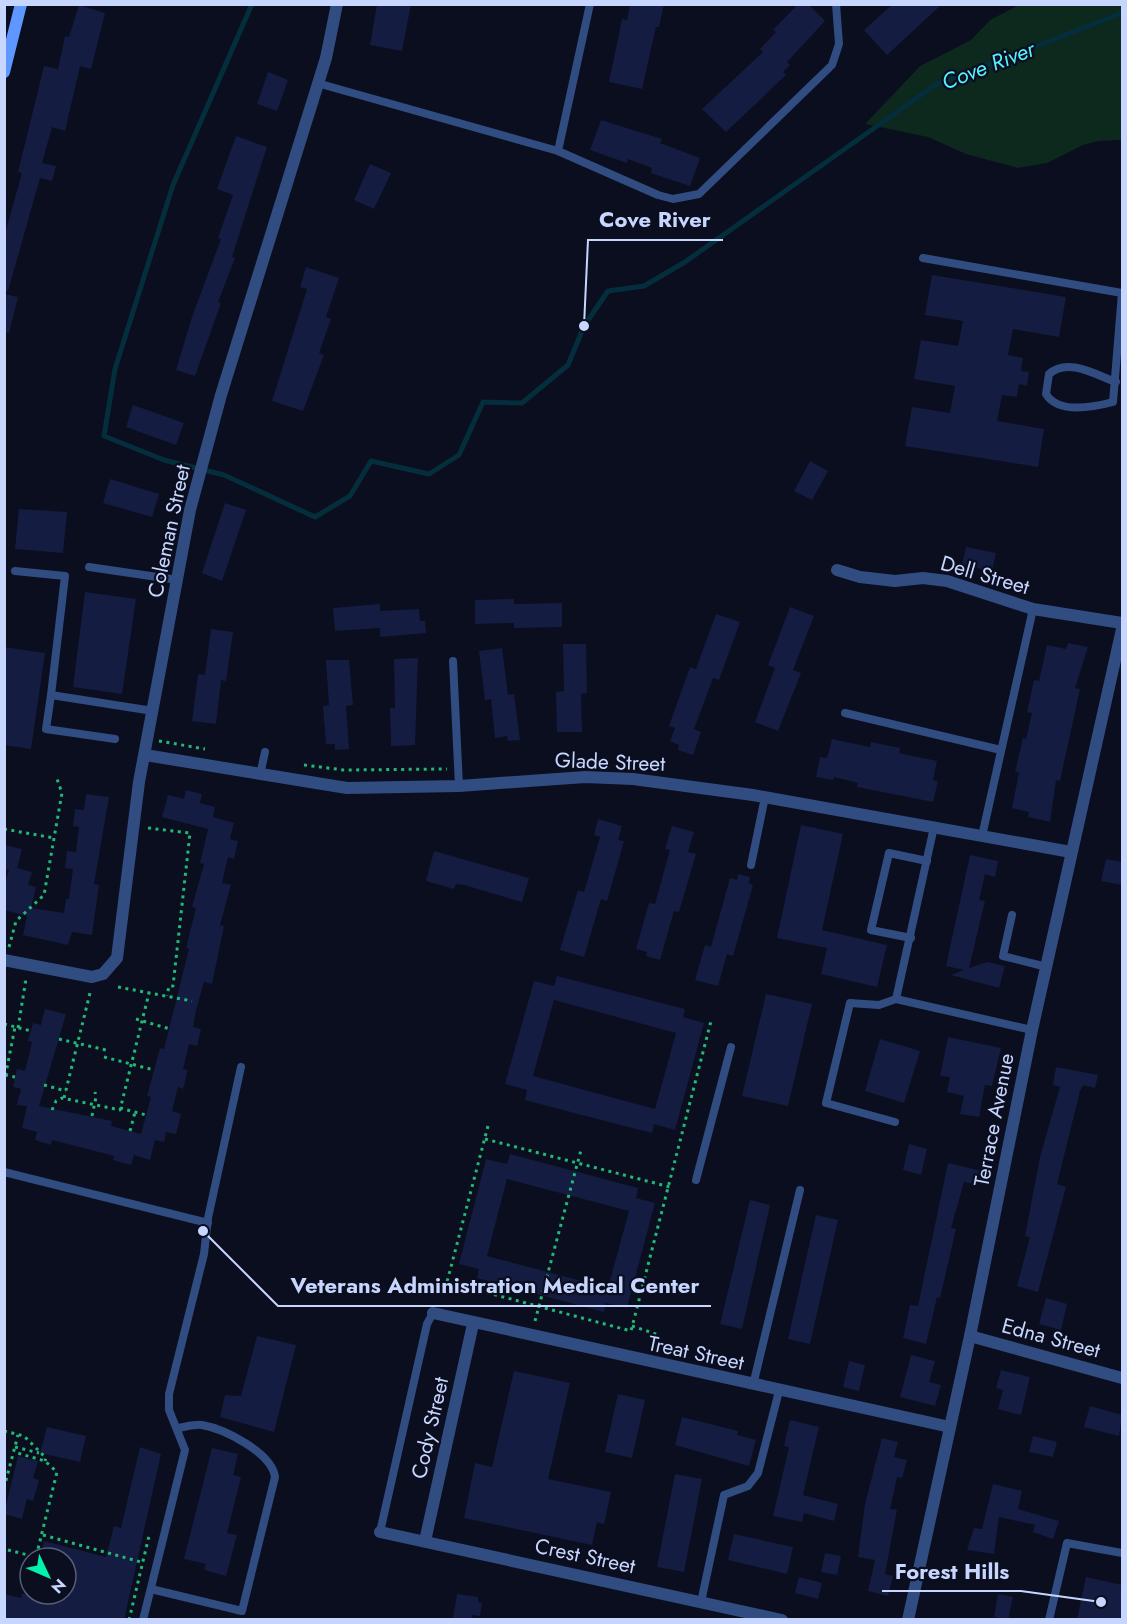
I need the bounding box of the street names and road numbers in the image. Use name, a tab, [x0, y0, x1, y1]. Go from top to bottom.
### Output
street label: Coleman Street	[140, 462, 198, 600]
street label: Dell Street	[937, 548, 1033, 602]
street label: Glade Street	[554, 745, 666, 779]
street label: Terrace Avenue	[966, 1050, 1022, 1189]
street label: Edna Street	[998, 1310, 1104, 1366]
street label: Treat Street	[645, 1328, 747, 1378]
street label: Cody Street	[404, 1374, 456, 1482]
street label: Crest Street	[532, 1531, 638, 1581]

